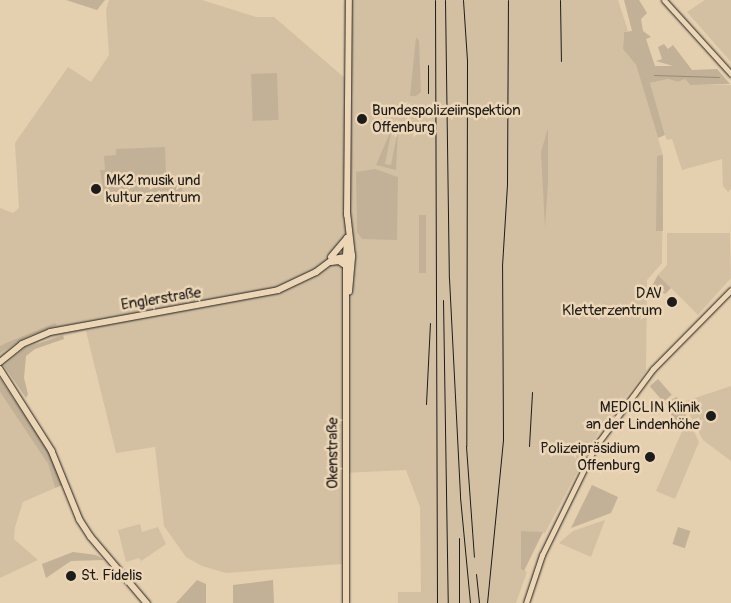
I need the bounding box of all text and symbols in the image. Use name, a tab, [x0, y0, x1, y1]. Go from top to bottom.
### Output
place label: Bundespolizeiinspektion Offenburg	[372, 101, 521, 136]
marker: Bundespolizeiinspektion Offenburg	[356, 113, 368, 125]
place label: MK2 musik und kultur zentrum	[106, 171, 201, 206]
marker: MK2 musik und kultur zentrum	[90, 183, 102, 195]
street label: Englerstraße	[120, 284, 202, 314]
place label: DAV Kletterzentrum	[562, 284, 662, 319]
marker: DAV Kletterzentrum	[666, 296, 678, 308]
place label: MEDICLIN Klinik an der Lindenhöhe	[586, 398, 700, 433]
marker: MEDICLIN Klinik an der Lindenhöhe	[704, 409, 718, 423]
street label: Okenstraße	[324, 417, 342, 489]
place label: Polizeipräsidium Offenburg	[540, 439, 640, 474]
marker: Polizeipräsidium Offenburg	[644, 451, 656, 463]
place label: St. Fidelis	[81, 567, 142, 585]
marker: St. Fidelis	[65, 570, 77, 582]

